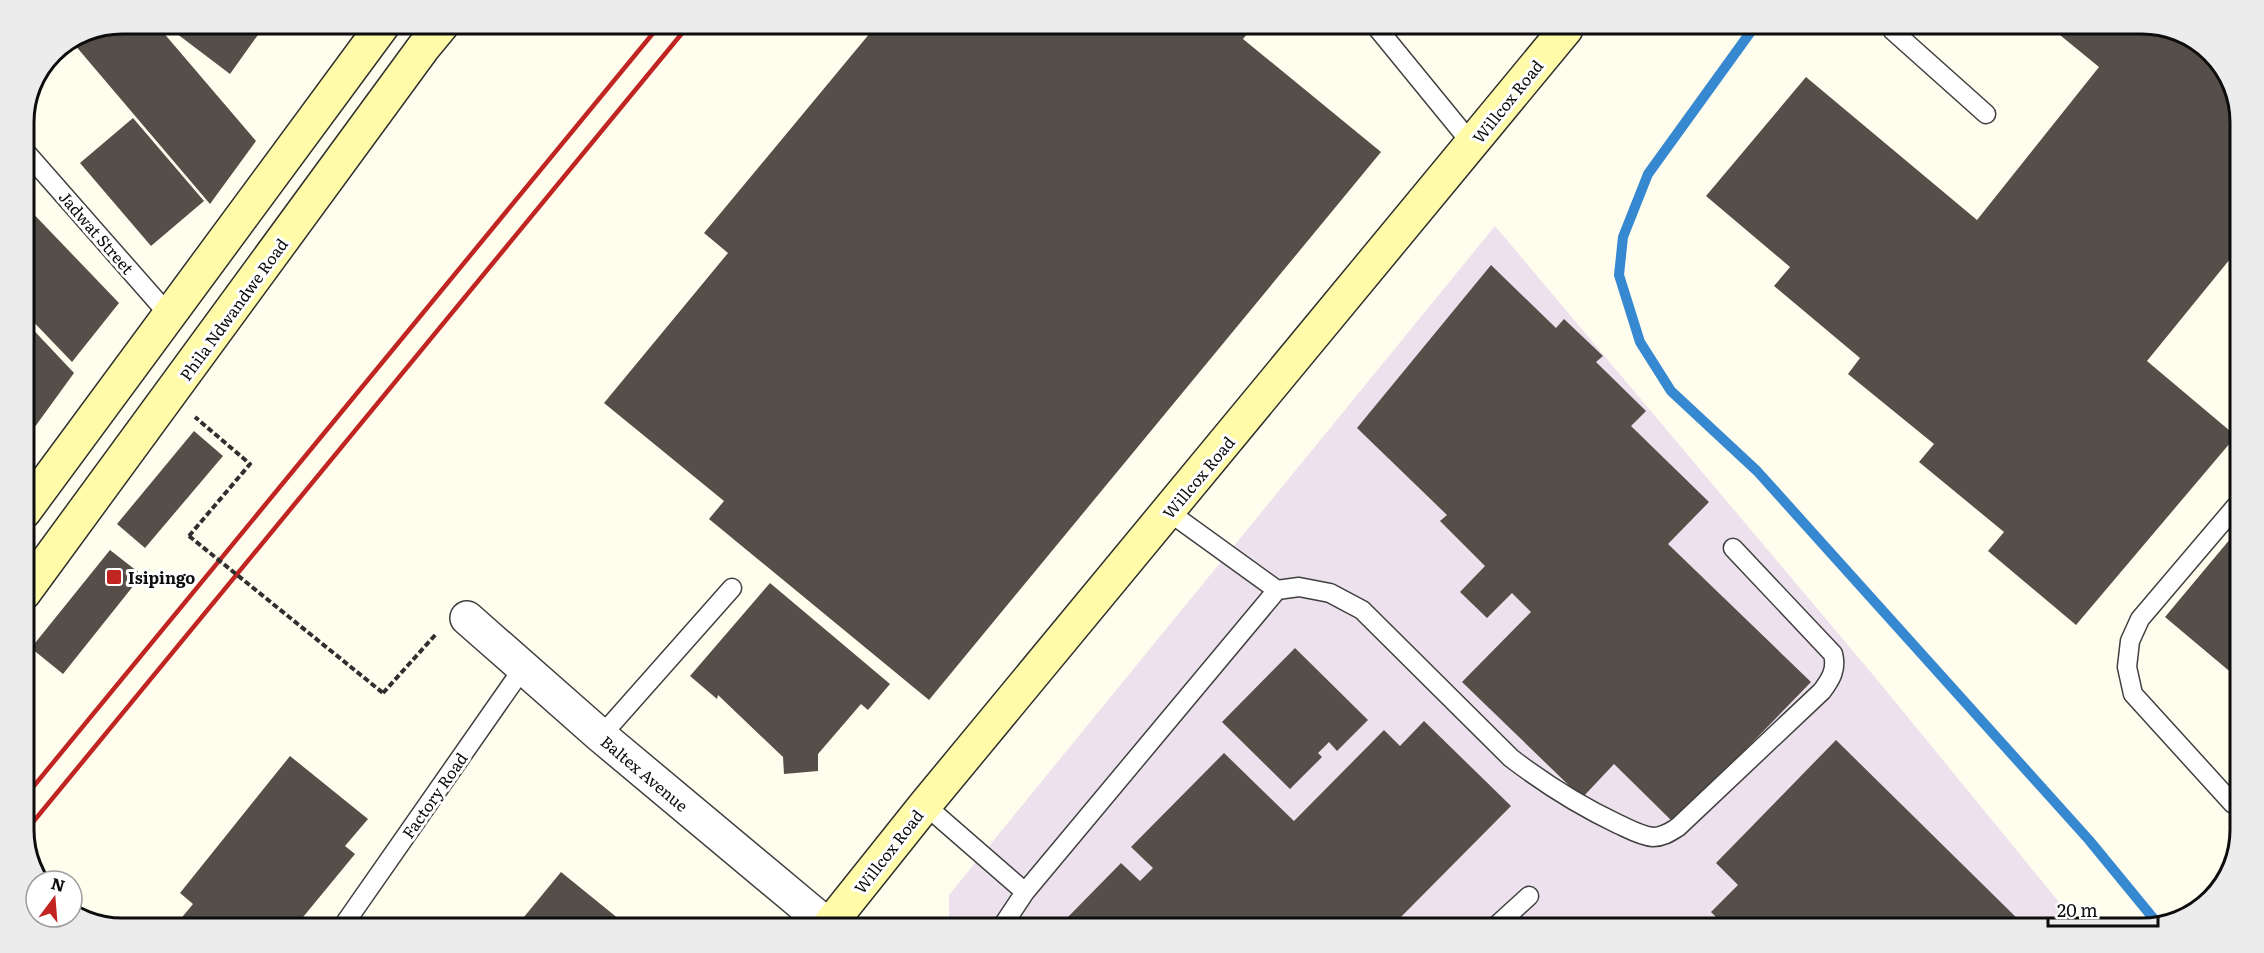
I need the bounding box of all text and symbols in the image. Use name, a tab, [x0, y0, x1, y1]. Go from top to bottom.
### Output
street label: Willcox Road	[1466, 54, 1548, 148]
street label: Jadwat Street	[54, 185, 140, 279]
street label: Phila Ndwandwe Road	[173, 233, 293, 385]
street label: Willcox Road	[1156, 430, 1240, 523]
place label: Isipingo	[128, 565, 195, 589]
marker: Isipingo	[105, 568, 123, 586]
street label: Baltex Avenue	[596, 729, 694, 817]
street label: Factory Road	[395, 747, 473, 843]
street label: Willcox Road	[847, 804, 929, 898]
north arrow	[24, 869, 84, 929]
text: N	[49, 870, 68, 897]
scale bar	[2048, 890, 2158, 928]
text: 20 m	[2057, 896, 2098, 923]

